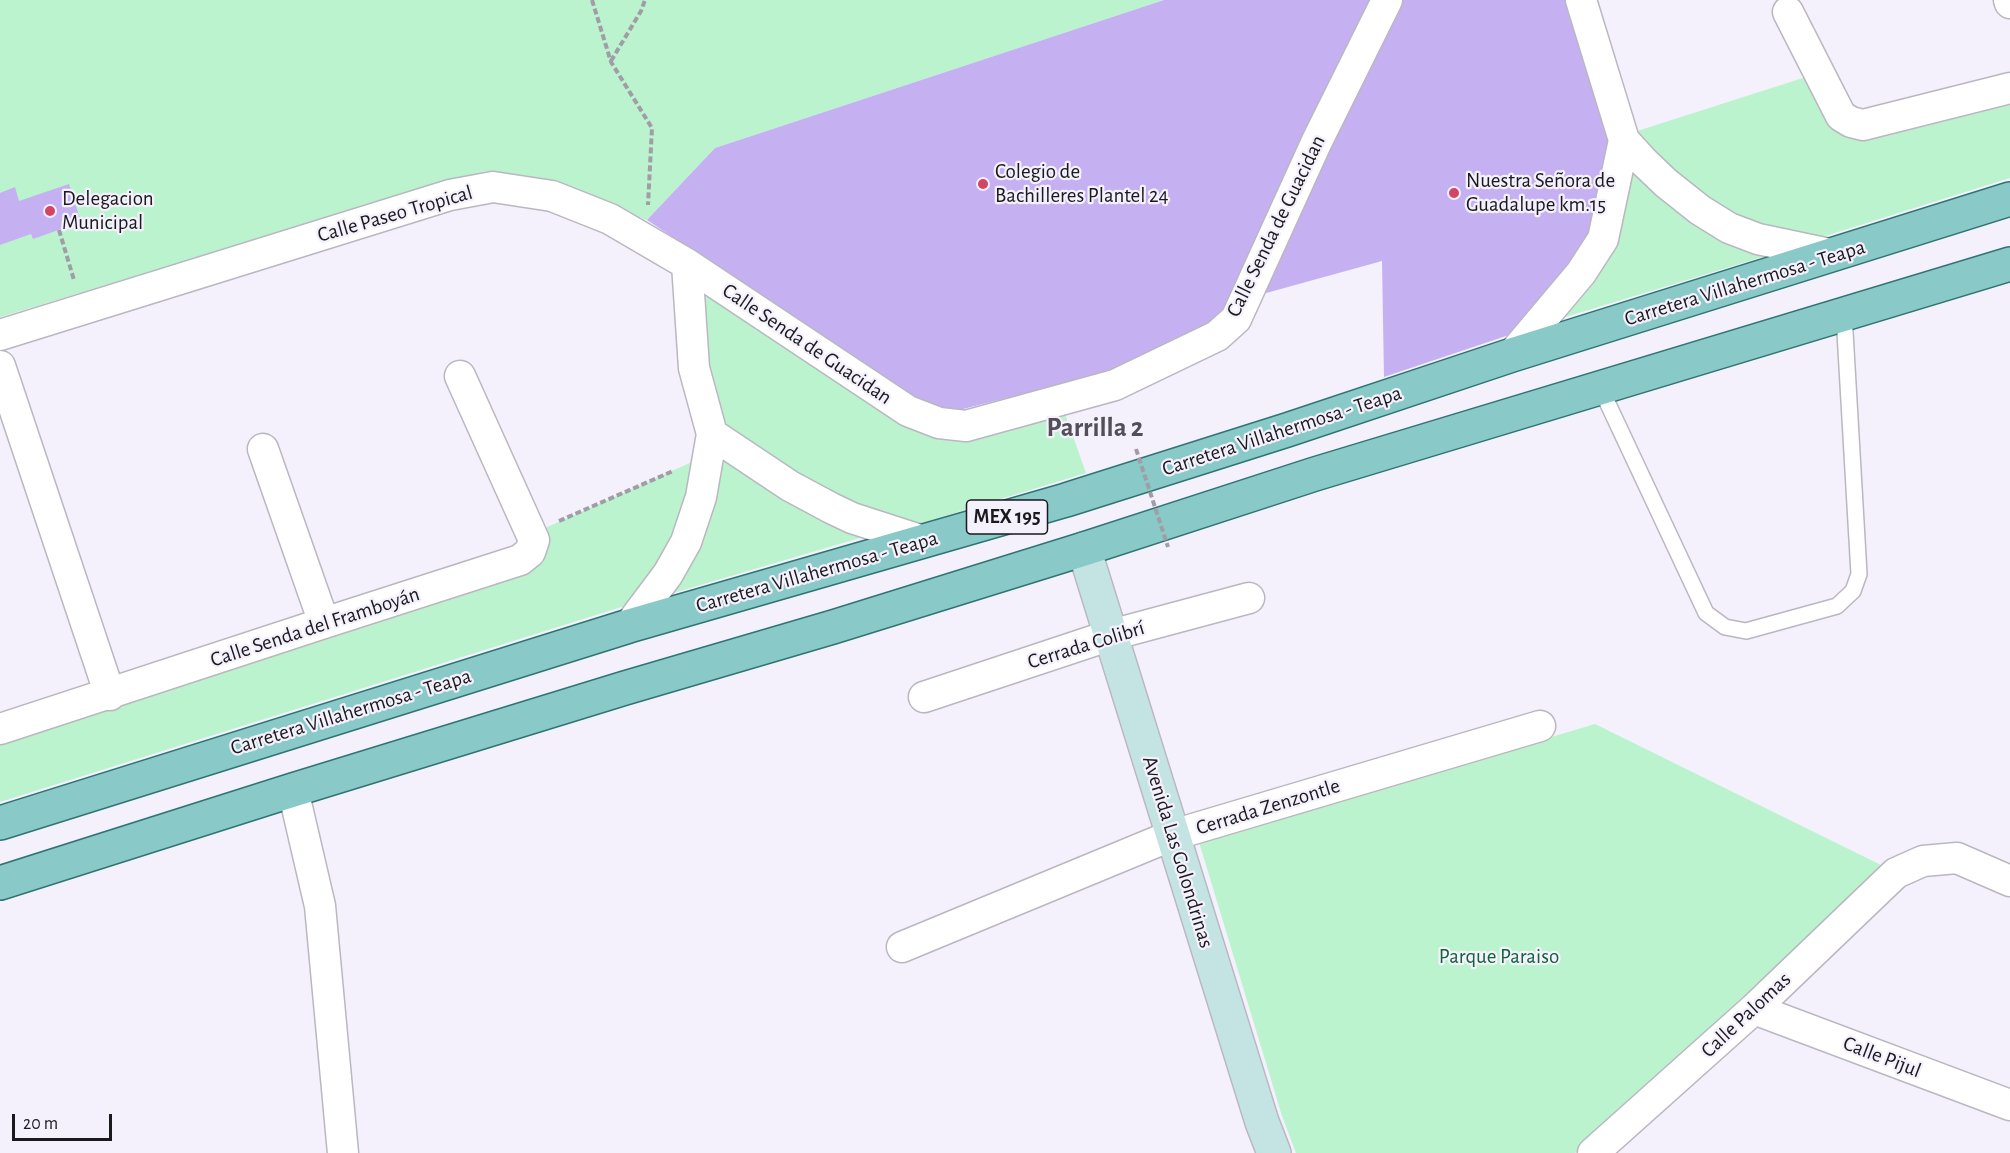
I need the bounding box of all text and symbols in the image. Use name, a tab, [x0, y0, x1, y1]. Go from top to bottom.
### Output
street label: Calle Senda de Guacidan	[1221, 131, 1331, 321]
place label: Colegio de Bachilleres Plantel 24	[995, 159, 1169, 209]
place label: Nuestra Señora de Guadalupe km.15	[1466, 168, 1615, 218]
marker: Colegio de Bachilleres Plantel 24	[976, 177, 990, 191]
street label: Calle Paseo Tropical	[315, 180, 475, 248]
place label: Delegacion Municipal	[62, 186, 154, 236]
marker: Nuestra Señora de Guadalupe km.15	[1447, 186, 1461, 200]
marker: Delegacion Municipal	[43, 204, 57, 218]
street label: Carretera Villahermosa - Teapa	[1622, 234, 1868, 332]
street label: Calle Senda de Guacidan	[717, 278, 897, 410]
street label: Carretera Villahermosa - Teapa	[1159, 380, 1405, 482]
district label: Parrilla 2	[1047, 412, 1143, 444]
road number: MEX 195	[966, 500, 1048, 534]
street label: Carretera Villahermosa - Teapa	[693, 525, 941, 619]
street label: Calle Senda del Framboyán	[207, 581, 423, 673]
street label: Cerrada Colibrí	[1025, 615, 1147, 675]
street label: Carretera Villahermosa - Teapa	[228, 663, 474, 761]
street label: Avenida Las Golondrinas	[1137, 753, 1219, 951]
street label: Cerrada Zenzontle	[1193, 773, 1343, 841]
park label: Parque Paraiso	[1439, 944, 1559, 970]
street label: Calle Palomas	[1696, 967, 1796, 1063]
street label: Calle Pijul	[1839, 1031, 1925, 1083]
scale bar	[15, 1102, 116, 1140]
text: 20 m	[23, 1115, 58, 1133]

